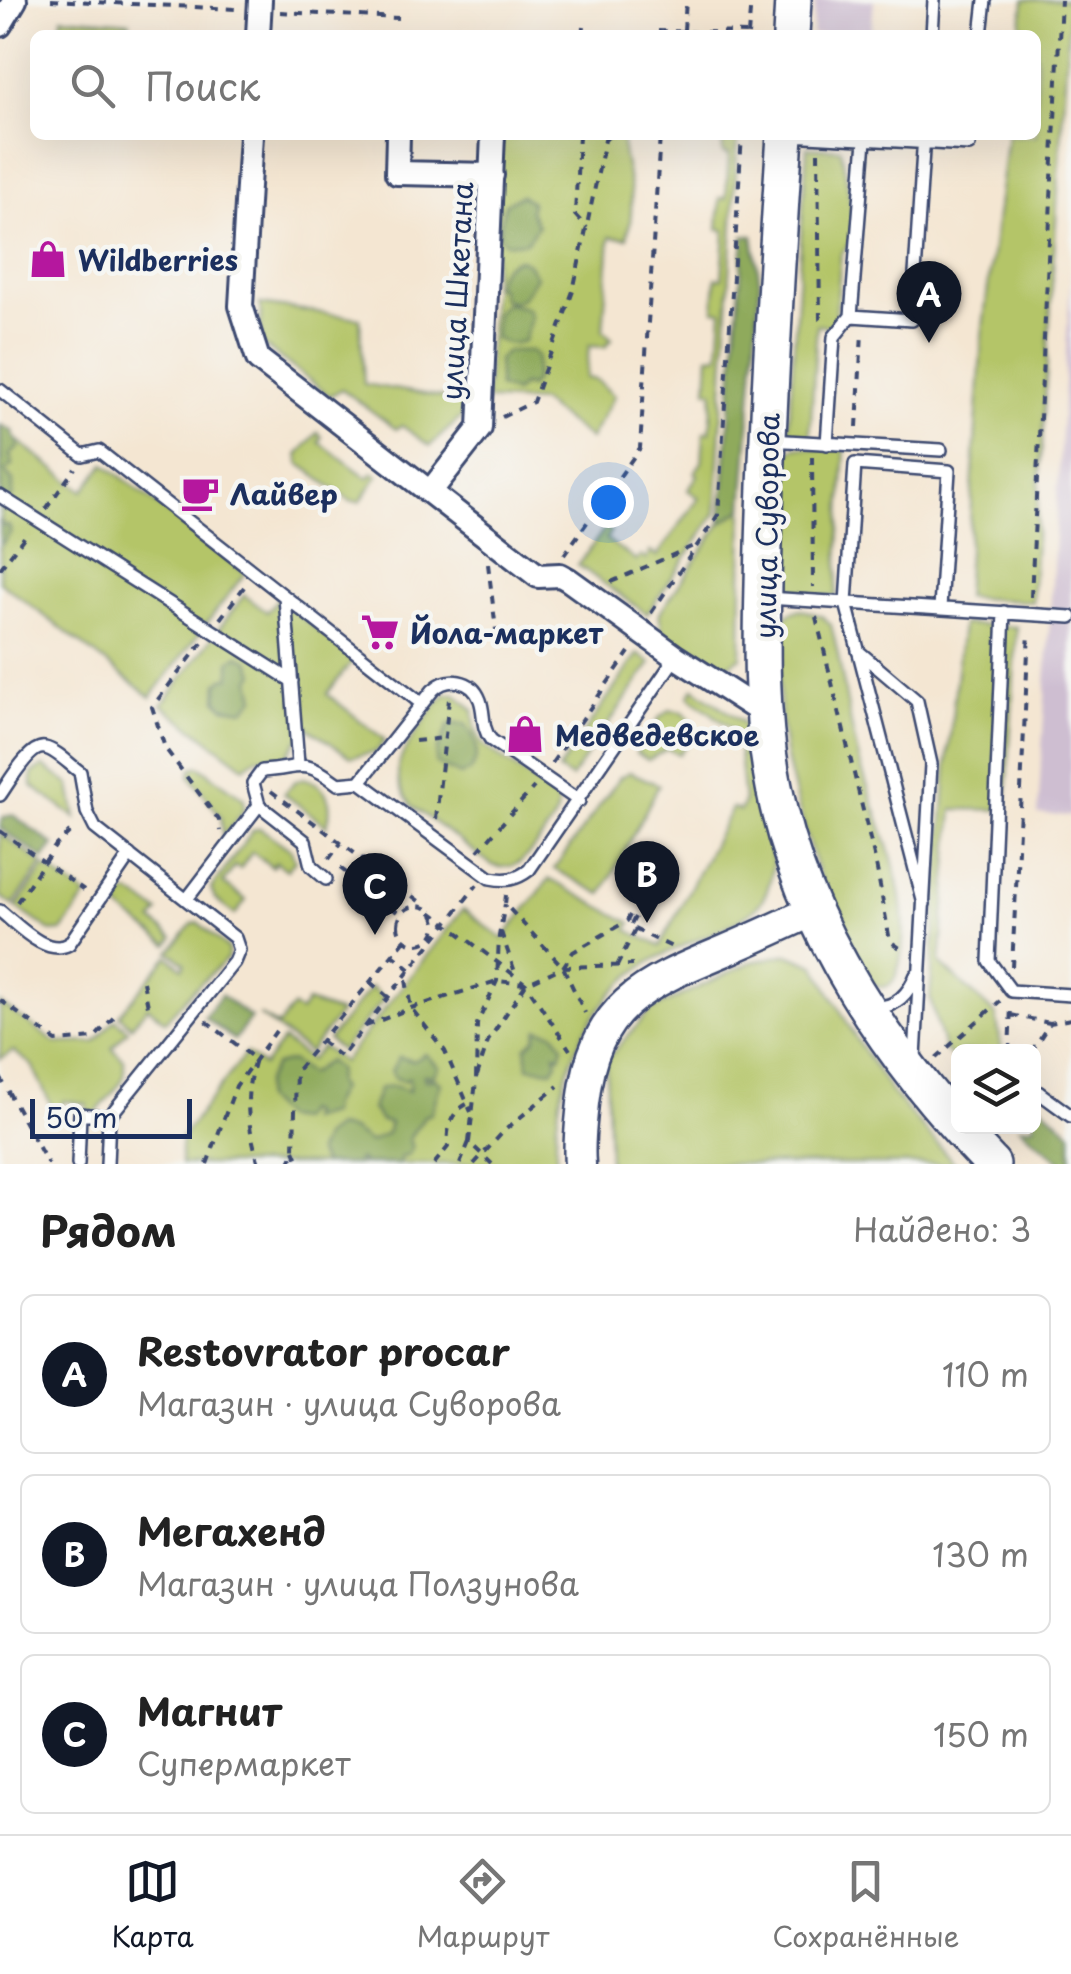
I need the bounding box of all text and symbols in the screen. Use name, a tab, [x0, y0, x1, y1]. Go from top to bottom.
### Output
search box	[30, 30, 1041, 140]
text: Поиск	[145, 57, 260, 114]
icon: search	[65, 58, 120, 113]
street label: улица Шкетана	[429, 180, 483, 401]
shop icon: Wildberries	[27, 238, 69, 280]
place label: Wildberries	[78, 238, 238, 281]
pin: A	[896, 260, 962, 343]
street label: улица Суворова	[743, 412, 789, 639]
cafe icon: Лайвер	[179, 472, 221, 514]
place label: Лайвер	[230, 472, 338, 515]
your location	[583, 477, 634, 528]
supermarket icon: Йола-маркет	[359, 611, 401, 653]
place label: Йола-маркет	[410, 611, 604, 654]
shop icon: Медведевское	[504, 713, 546, 755]
place label: Медведевское	[555, 713, 760, 756]
pin: B	[614, 840, 680, 923]
pin: C	[342, 852, 408, 935]
map controls	[951, 1044, 1041, 1134]
button: layers	[951, 1044, 1041, 1134]
scale bar	[30, 1094, 192, 1138]
text: 50 m	[45, 1095, 118, 1138]
text: Рядом	[40, 1198, 177, 1261]
text: Найдено: 3	[853, 1205, 1031, 1253]
text: Restovrator procar	[137, 1322, 510, 1379]
text: A	[62, 1350, 87, 1398]
text: 110 m	[942, 1350, 1029, 1398]
text: Магазин · улица Суворова	[137, 1379, 561, 1427]
text: Мегахенд	[137, 1502, 326, 1559]
text: B	[64, 1530, 85, 1578]
text: 130 m	[932, 1530, 1029, 1578]
text: Магазин · улица Ползунова	[137, 1559, 579, 1607]
text: Магнит	[137, 1682, 281, 1739]
text: C	[62, 1710, 87, 1758]
text: 150 m	[933, 1710, 1029, 1758]
text: Супермаркет	[137, 1739, 351, 1787]
tab: Карта	[112, 1854, 194, 1957]
tab: Маршрут	[417, 1854, 549, 1957]
tab: Сохранённые	[772, 1854, 959, 1957]

